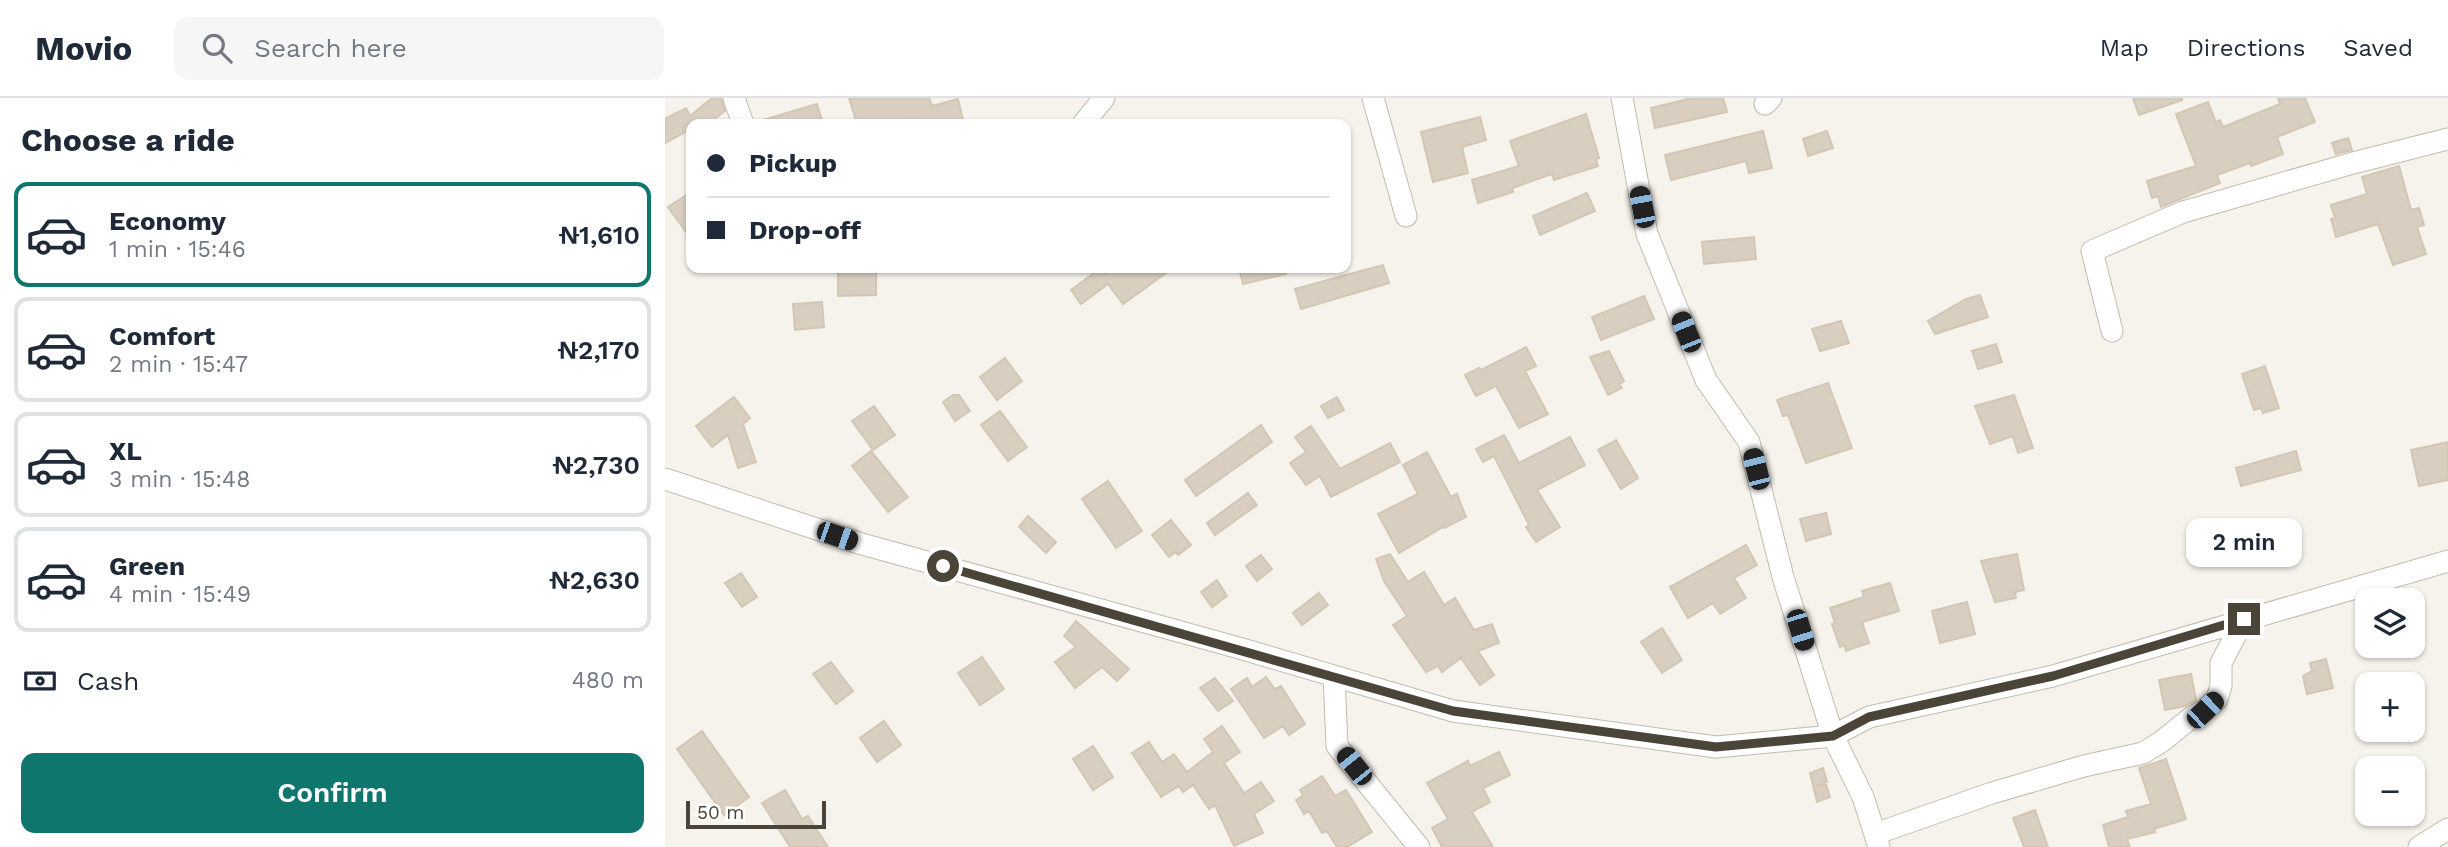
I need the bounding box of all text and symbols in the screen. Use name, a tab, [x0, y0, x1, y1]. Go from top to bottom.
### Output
search box	[174, 17, 664, 80]
text: Movio	[35, 29, 132, 68]
icon: search	[198, 29, 236, 67]
text: Search here	[254, 33, 407, 63]
text: Map	[2100, 34, 2149, 62]
text: Directions	[2187, 34, 2305, 62]
text: Saved	[2343, 34, 2413, 62]
text: Choose a ride	[21, 121, 235, 159]
text: Pickup	[749, 148, 837, 178]
car	[1628, 184, 1657, 230]
icon: car	[25, 203, 88, 266]
text: Economy	[109, 206, 226, 236]
text: Drop-off	[749, 215, 861, 245]
text: ₦1,610	[558, 220, 640, 250]
text: 1 min · 15:46	[109, 236, 246, 263]
car	[1669, 309, 1704, 355]
icon: car	[25, 318, 88, 381]
text: Comfort	[109, 321, 215, 351]
text: ₦2,170	[557, 335, 640, 365]
text: 2 min · 15:47	[109, 351, 248, 378]
icon: car	[25, 433, 88, 496]
text: XL	[109, 436, 142, 466]
car	[1741, 446, 1772, 492]
text: ₦2,730	[552, 450, 640, 480]
text: 3 min · 15:48	[109, 466, 250, 493]
callout: 2 min	[2186, 518, 2302, 566]
car	[814, 519, 861, 553]
text: 2 min	[2212, 529, 2276, 556]
icon: car	[25, 548, 88, 611]
route start	[927, 550, 959, 582]
text: Green	[109, 551, 185, 581]
text: ₦2,630	[549, 565, 640, 595]
text: 4 min · 15:49	[109, 581, 251, 608]
map controls	[2355, 588, 2425, 826]
button: layers	[2355, 588, 2425, 658]
route end	[2228, 603, 2260, 635]
car	[1784, 607, 1817, 653]
icon: cash	[21, 662, 59, 700]
text: Cash	[77, 666, 139, 696]
text: 480 m	[572, 667, 644, 694]
button: +	[2355, 672, 2425, 742]
car	[2183, 688, 2228, 732]
car	[1333, 743, 1376, 789]
button: Confirm	[21, 753, 644, 833]
button: −	[2355, 756, 2425, 826]
scale bar	[686, 798, 826, 830]
text: 50 m	[697, 801, 744, 824]

